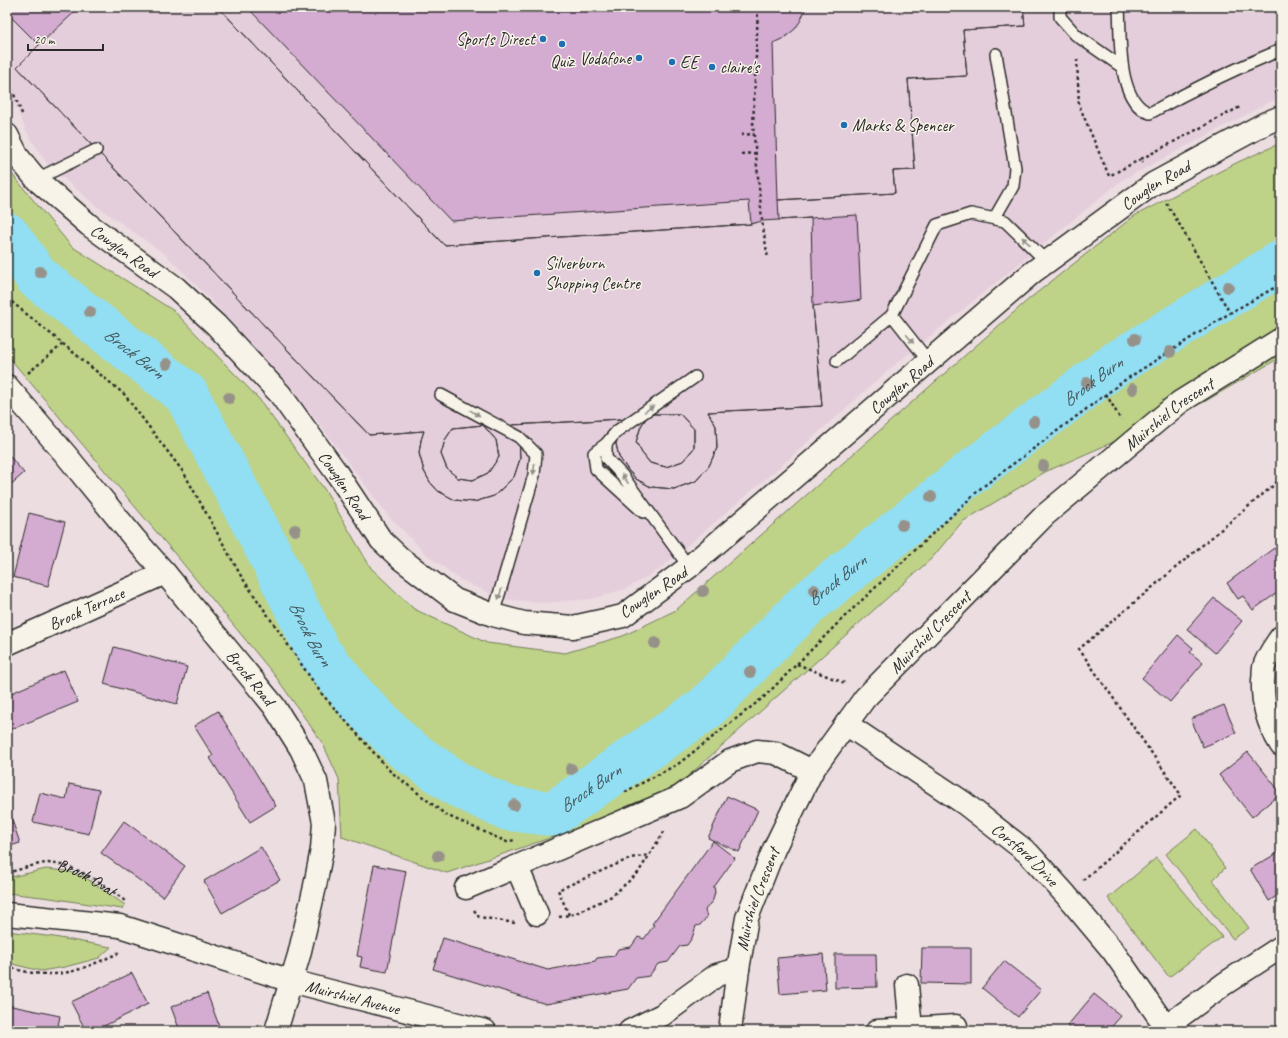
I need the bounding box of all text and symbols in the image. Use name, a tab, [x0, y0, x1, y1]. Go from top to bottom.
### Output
scale bar	[28, 26, 103, 52]
place label: Sports Direct	[456, 29, 537, 50]
text: 20 m	[34, 32, 56, 48]
marker: Sports Direct	[538, 34, 548, 44]
marker: Quiz	[557, 39, 567, 49]
place label: Vodafone	[580, 48, 632, 69]
place label: Quiz	[550, 51, 575, 72]
place label: EE	[680, 52, 701, 73]
marker: Vodafone	[634, 53, 644, 63]
marker: EE	[667, 57, 677, 67]
place label: claire's	[720, 57, 761, 78]
marker: claire's	[707, 62, 717, 72]
place label: Marks & Spencer	[852, 115, 955, 136]
marker: Marks & Spencer	[839, 120, 849, 130]
street label: Cowglen Road	[1117, 154, 1197, 215]
street label: Cowglen Road	[86, 220, 165, 284]
one-way arrow	[1021, 237, 1031, 246]
place label: Silverburn Shopping Centre	[545, 253, 641, 294]
marker: Silverburn Shopping Centre	[532, 268, 542, 278]
water label: Brock Burn	[100, 323, 170, 385]
one-way arrow	[906, 333, 915, 344]
street label: Cowglen Road	[865, 350, 940, 419]
water label: Brock Burn	[1058, 350, 1128, 411]
street label: Muirshiel Crescent	[1120, 372, 1220, 455]
one-way arrow	[644, 405, 654, 413]
one-way arrow	[470, 410, 481, 417]
street label: Cowglen Road	[314, 447, 376, 527]
one-way arrow	[531, 463, 537, 475]
one-way arrow	[621, 474, 629, 485]
water label: Brock Burn	[802, 548, 872, 611]
street label: Cowglen Road	[615, 560, 694, 623]
street label: Brock Terrace	[45, 582, 129, 635]
street label: Muirshiel Crescent	[885, 585, 977, 678]
one-way arrow	[496, 589, 502, 601]
water label: Brock Burn	[284, 598, 337, 672]
street label: Brock Road	[221, 646, 281, 712]
water label: Brock Burn	[555, 758, 627, 817]
street label: Corsford Drive	[987, 818, 1064, 892]
street label: Muirshiel Crescent	[731, 843, 785, 952]
street label: Brock Oval	[55, 854, 121, 902]
street label: Muirshiel Avenue	[303, 975, 403, 1020]

